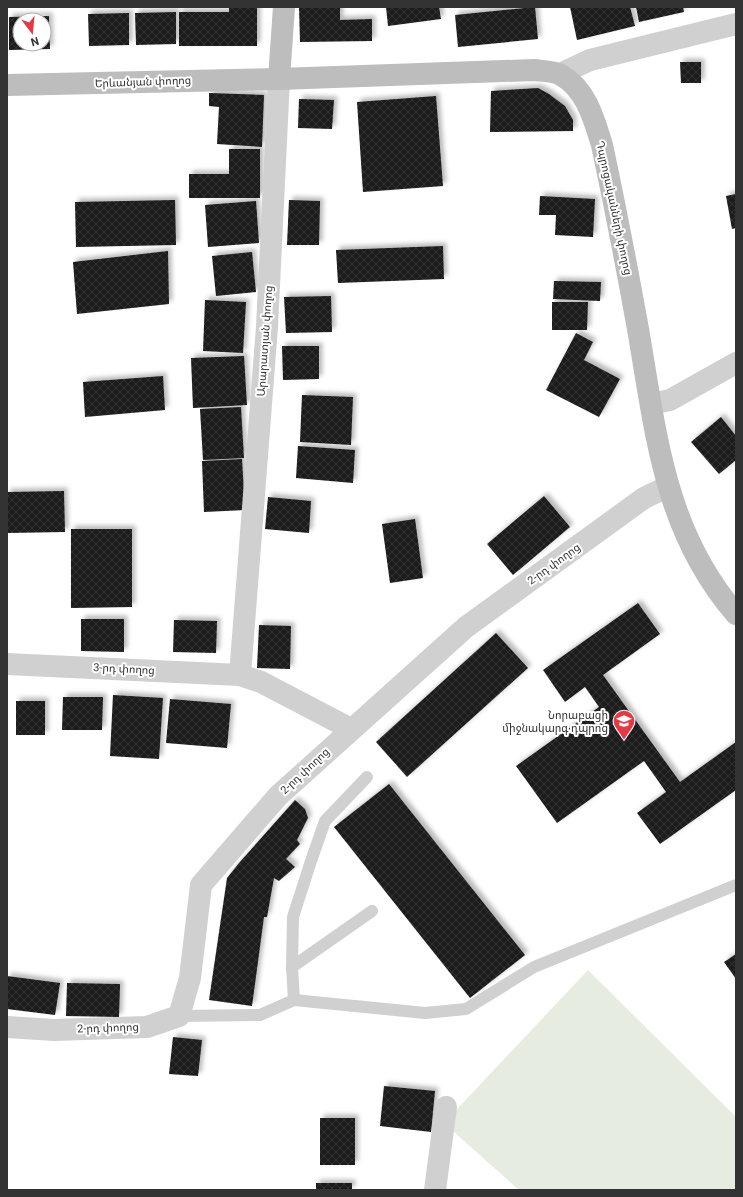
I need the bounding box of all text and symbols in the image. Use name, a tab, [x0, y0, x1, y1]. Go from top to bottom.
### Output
north arrow	[12, 12, 52, 52]
text: N	[29, 34, 40, 49]
street label: Երևանյան փողոց	[95, 74, 191, 90]
street label: Դպրոցականների փողոց	[593, 140, 635, 276]
street label: Արարատյան փողոց	[255, 285, 275, 397]
street label: 2-րդ փողոց	[525, 541, 583, 587]
street label: 3-րդ փողոց	[93, 661, 155, 677]
school or university icon: Նորաբացի միջնակարգ դպրոց	[611, 708, 637, 741]
place label: Նորաբացի միջնակարգ դպրոց	[502, 709, 608, 735]
street label: 2-րդ փողոց	[278, 745, 332, 797]
street label: 2-րդ փողոց	[77, 1020, 139, 1036]

